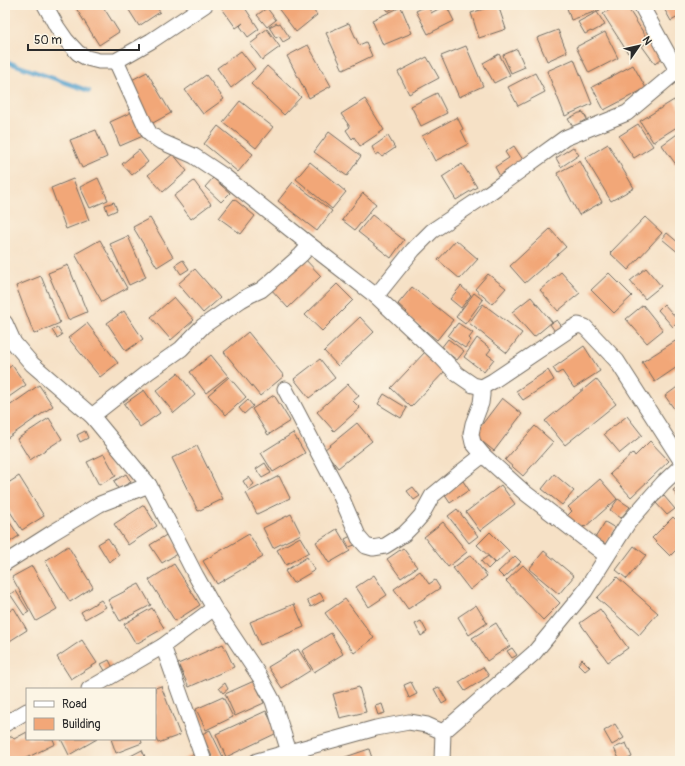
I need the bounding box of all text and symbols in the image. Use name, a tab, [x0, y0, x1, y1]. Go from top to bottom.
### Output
scale bar	[28, 26, 139, 52]
north arrow	[619, 26, 659, 66]
text: 50 m	[34, 33, 62, 48]
text: N	[639, 34, 655, 48]
legend	[26, 688, 156, 740]
text: Road	[62, 697, 87, 712]
text: Building	[62, 717, 101, 732]

